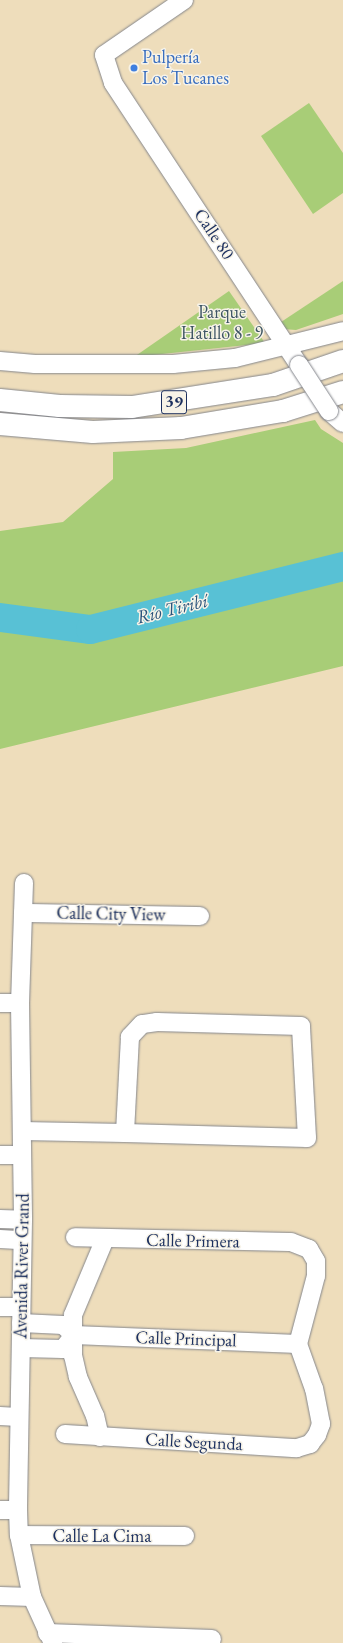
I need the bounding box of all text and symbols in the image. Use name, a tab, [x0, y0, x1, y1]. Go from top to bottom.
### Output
place label: Pulpería Los Tucanes	[142, 47, 229, 90]
marker: Pulpería Los Tucanes	[129, 63, 139, 73]
street label: Calle 80	[189, 205, 239, 263]
park label: Parque Hatillo 8 - 9	[181, 302, 263, 344]
road number: 39	[161, 387, 187, 417]
water label: Río Tiribí	[134, 589, 210, 629]
street label: Calle City View	[56, 902, 166, 926]
street label: Avenida River Grand	[10, 1193, 34, 1339]
street label: Calle Primera	[146, 1229, 240, 1253]
street label: Calle Principal	[135, 1326, 237, 1352]
street label: Calle Segunda	[145, 1429, 243, 1455]
street label: Calle La Cima	[53, 1525, 151, 1547]

